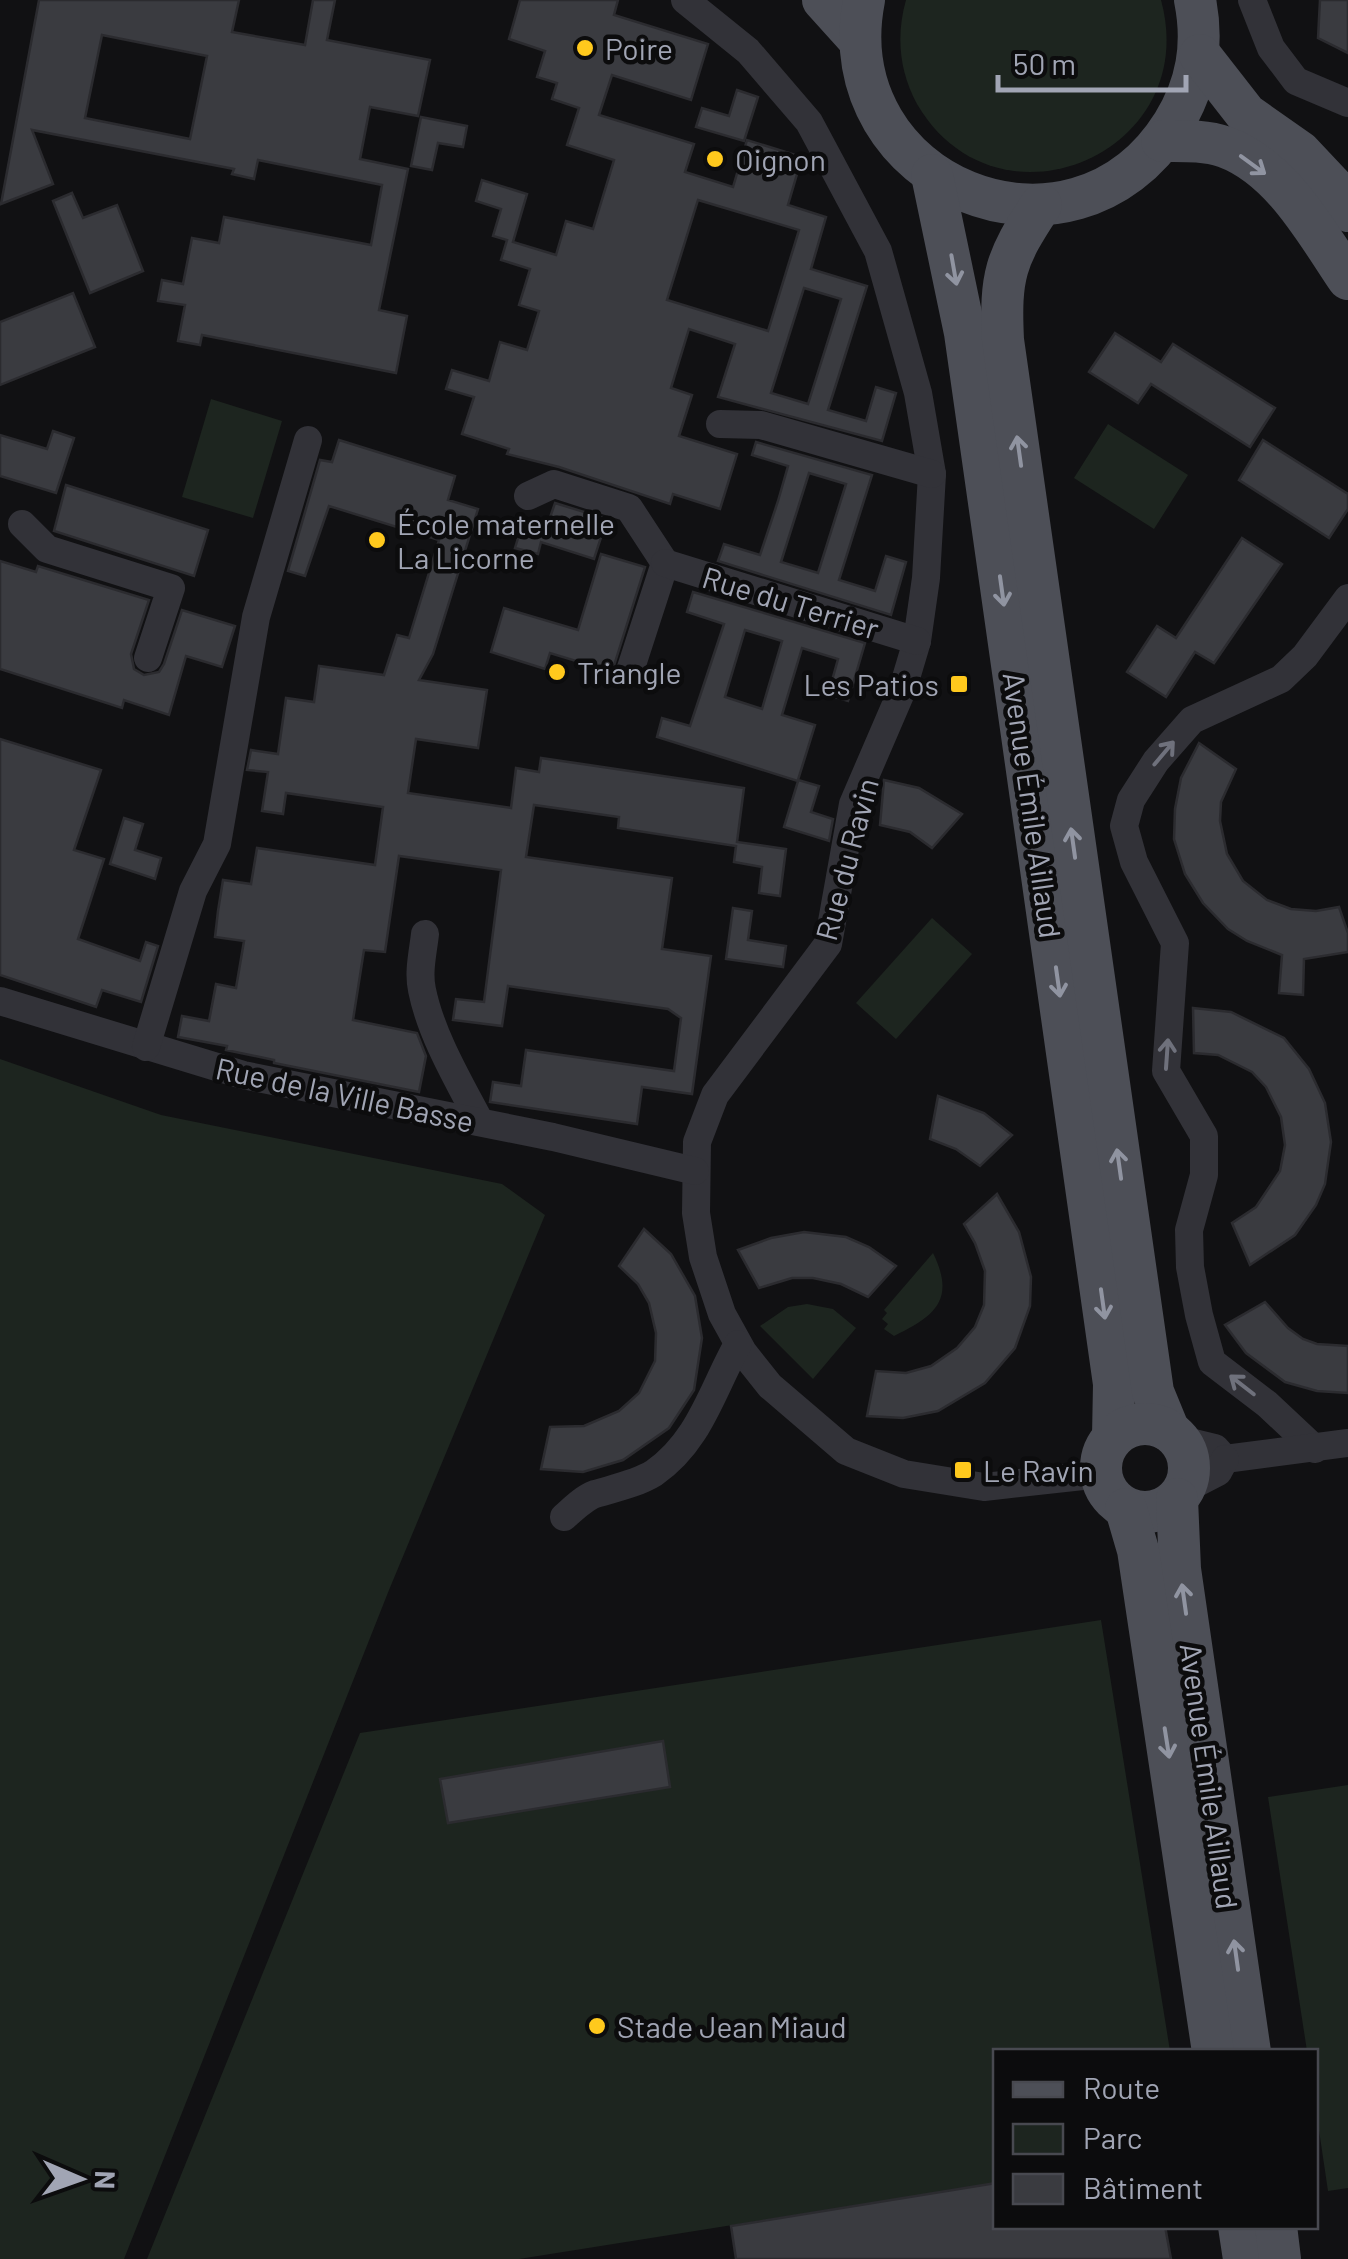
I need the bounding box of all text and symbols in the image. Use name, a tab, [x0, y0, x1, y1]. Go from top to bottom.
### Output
place label: Poire	[605, 30, 673, 66]
scale bar	[998, 30, 1186, 92]
marker: Poire	[574, 37, 596, 59]
text: 50 m	[1013, 45, 1076, 81]
place label: Oignon	[735, 141, 826, 177]
marker: Oignon	[704, 148, 726, 170]
one-way arrow	[1239, 155, 1267, 176]
one-way arrow	[945, 253, 964, 285]
one-way arrow	[1009, 436, 1027, 468]
place label: École maternelle La Licorne	[397, 505, 615, 575]
marker: École maternelle La Licorne	[366, 529, 388, 551]
street label: Rue du Terrier	[699, 558, 883, 646]
one-way arrow	[994, 575, 1012, 607]
place label: Triangle	[577, 654, 682, 690]
marker: Triangle	[546, 661, 568, 683]
place label: Les Patios	[804, 666, 939, 702]
street label: Avenue Émile Aillaud	[997, 670, 1069, 940]
marker: Les Patios	[948, 673, 970, 695]
one-way arrow	[1153, 740, 1175, 766]
street label: Rue du Ravin	[807, 774, 885, 944]
one-way arrow	[1064, 827, 1082, 859]
one-way arrow	[1049, 966, 1067, 998]
one-way arrow	[1158, 1039, 1177, 1071]
street label: Rue de la Ville Basse	[213, 1049, 477, 1139]
one-way arrow	[1110, 1149, 1128, 1181]
one-way arrow	[1094, 1288, 1112, 1320]
one-way arrow	[1229, 1374, 1255, 1396]
place label: Le Ravin	[983, 1452, 1094, 1488]
marker: Le Ravin	[952, 1459, 974, 1481]
one-way arrow	[1175, 1583, 1193, 1615]
street label: Avenue Émile Aillaud	[1174, 1641, 1246, 1911]
one-way arrow	[1158, 1726, 1176, 1758]
one-way arrow	[1227, 1939, 1245, 1972]
place label: Stade Jean Miaud	[617, 2008, 847, 2044]
marker: Stade Jean Miaud	[586, 2015, 608, 2037]
legend	[993, 2049, 1318, 2229]
text: Route	[1083, 2069, 1160, 2105]
text: Parc	[1083, 2119, 1142, 2155]
north arrow	[30, 2129, 130, 2229]
text: Bâtiment	[1083, 2169, 1203, 2205]
text: N	[89, 2170, 123, 2190]

